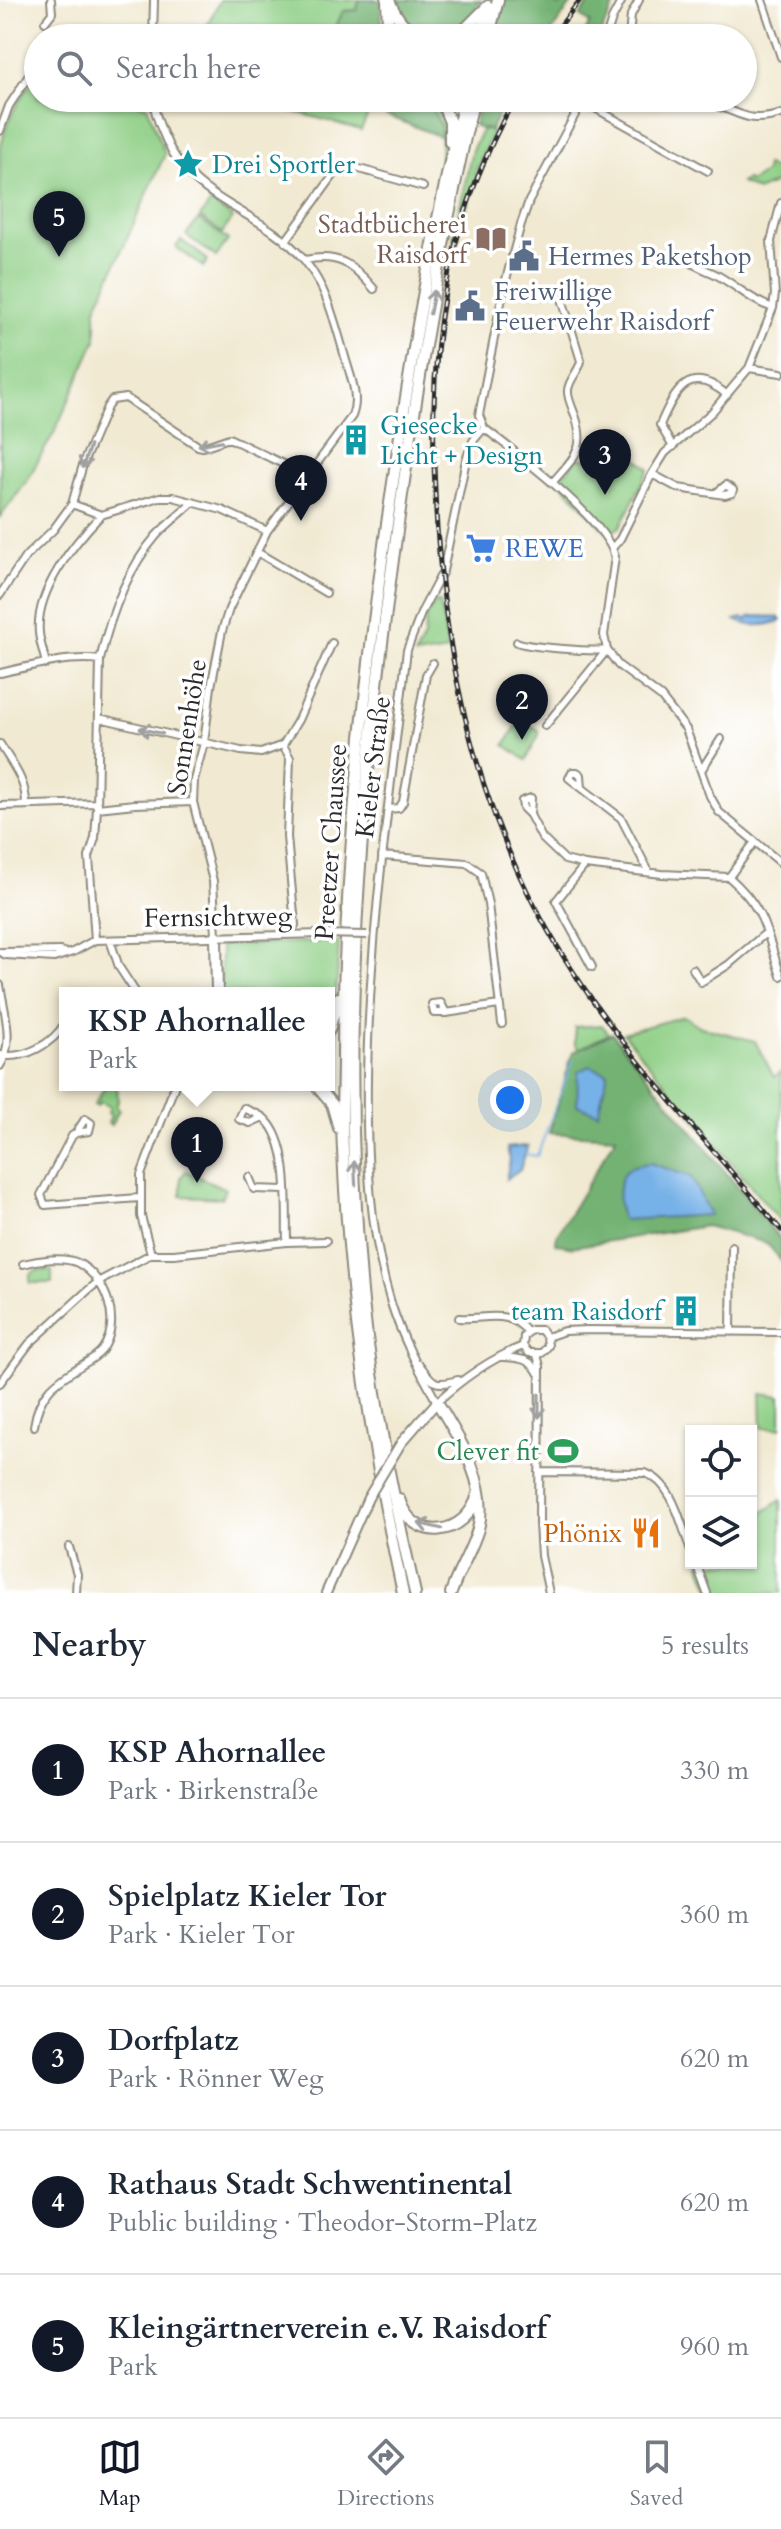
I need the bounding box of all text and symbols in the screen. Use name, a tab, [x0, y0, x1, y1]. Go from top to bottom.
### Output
search box	[24, 24, 757, 112]
icon: search	[52, 46, 96, 90]
text: Search here	[116, 48, 261, 89]
place icon: Drei Sportler	[171, 147, 205, 181]
place label: Drei Sportler	[212, 147, 356, 182]
pin: 5	[33, 191, 85, 257]
place label: Stadtbücherei Raisdorf	[318, 207, 471, 272]
library icon: Stadtbücherei Raisdorf	[474, 222, 508, 256]
public building icon: Hermes Paketshop	[507, 239, 541, 273]
place label: Hermes Paketshop	[548, 239, 752, 274]
place label: Freiwillige Feuerwehr Raisdorf	[494, 274, 714, 339]
public building icon: Freiwillige Feuerwehr Raisdorf	[453, 289, 487, 323]
one-way arrow	[426, 290, 441, 315]
place label: Giesecke Licht + Design	[380, 408, 543, 473]
building icon: Giesecke Licht + Design	[339, 423, 373, 457]
pin: 3	[579, 429, 631, 495]
one-way arrow	[197, 436, 223, 451]
one-way arrow	[78, 445, 93, 470]
pin: 4	[275, 455, 327, 521]
supermarket icon: REWE	[464, 531, 498, 565]
place label: REWE	[505, 531, 584, 566]
street label: Sonnenhöhe	[159, 656, 215, 798]
pin: 2	[496, 674, 548, 740]
street label: Kieler Straße	[347, 694, 399, 840]
one-way arrow	[139, 723, 165, 738]
street label: Preetzer Chaussee	[307, 742, 355, 942]
street label: Fernsichtweg	[143, 898, 293, 936]
popup	[59, 987, 335, 1091]
text: KSP Ahornallee	[88, 1001, 306, 1042]
text: Park	[88, 1042, 138, 1077]
your location	[490, 1080, 530, 1120]
pin: 1	[171, 1117, 223, 1183]
one-way arrow	[347, 1160, 362, 1187]
place label: team Raisdorf	[511, 1294, 666, 1329]
building icon: team Raisdorf	[669, 1294, 703, 1328]
one-way arrow	[531, 1392, 547, 1419]
map controls	[685, 1425, 757, 1569]
button: locate	[685, 1425, 757, 1497]
place label: Clever fit	[436, 1434, 539, 1469]
sports icon: Clever fit	[546, 1434, 580, 1468]
button: layers	[685, 1497, 757, 1569]
place label: Phönix	[543, 1516, 622, 1551]
restaurant icon: Phönix	[629, 1516, 663, 1550]
one-way arrow	[417, 1518, 443, 1533]
text: Nearby	[32, 1622, 147, 1668]
text: 5 results	[661, 1628, 749, 1663]
text: KSP Ahornallee	[108, 1732, 326, 1773]
text: 1	[51, 1753, 65, 1788]
text: 330 m	[680, 1753, 749, 1788]
text: Park · Birkenstraße	[108, 1773, 318, 1808]
text: Spielplatz Kieler Tor	[108, 1876, 387, 1917]
text: 2	[51, 1897, 65, 1932]
text: 360 m	[680, 1897, 749, 1932]
text: Park · Kieler Tor	[108, 1917, 295, 1952]
text: Dorfplatz	[108, 2020, 239, 2061]
text: 3	[51, 2041, 65, 2076]
text: 620 m	[680, 2041, 749, 2076]
text: Park · Rönner Weg	[108, 2061, 324, 2096]
text: Rathaus Stadt Schwentinental	[108, 2164, 512, 2205]
text: 4	[51, 2185, 65, 2220]
text: 620 m	[680, 2185, 749, 2220]
text: Public building · Theodor-Storm-Platz	[108, 2205, 537, 2240]
text: Kleingärtnerverein e.V. Raisdorf	[108, 2308, 547, 2349]
text: 5	[51, 2329, 65, 2364]
text: 960 m	[680, 2329, 749, 2364]
text: Park	[108, 2349, 158, 2384]
tab: Map	[98, 2435, 142, 2513]
tab: Directions	[337, 2435, 434, 2513]
tab: Saved	[630, 2435, 683, 2513]

